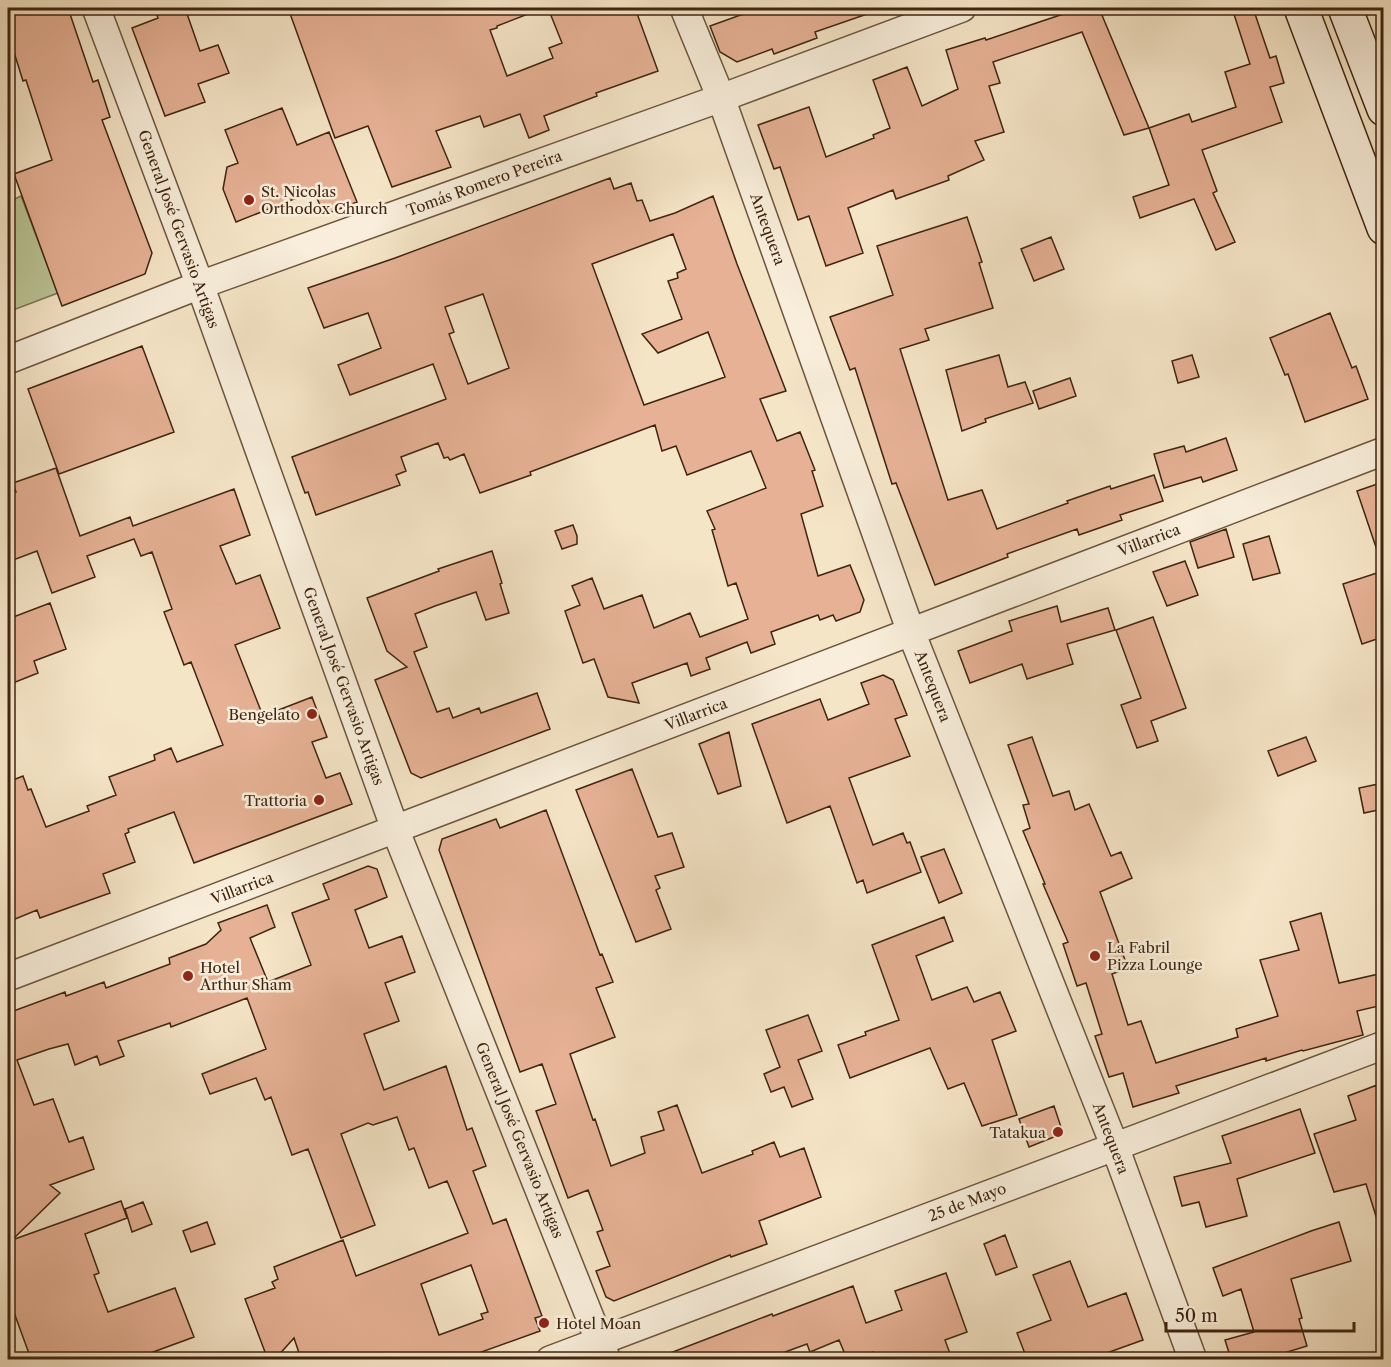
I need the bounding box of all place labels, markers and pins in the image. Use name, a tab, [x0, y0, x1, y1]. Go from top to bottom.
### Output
place label: St. Nicolas Orthodox Church	[261, 182, 388, 218]
marker: St. Nicolas Orthodox Church	[242, 193, 256, 207]
place label: Bengelato	[229, 705, 300, 724]
marker: Bengelato	[305, 707, 319, 721]
place label: Trattoria	[244, 791, 307, 810]
marker: Trattoria	[312, 793, 326, 807]
place label: La Fabril Pizza Lounge	[1107, 938, 1203, 974]
marker: La Fabril Pizza Lounge	[1088, 949, 1102, 963]
place label: Hotel Arthur Sham	[199, 958, 292, 994]
marker: Hotel Arthur Sham	[181, 969, 195, 983]
place label: Tatakua	[989, 1123, 1046, 1142]
marker: Tatakua	[1051, 1125, 1065, 1139]
place label: Hotel Moan	[556, 1314, 642, 1333]
marker: Hotel Moan	[537, 1316, 551, 1330]

